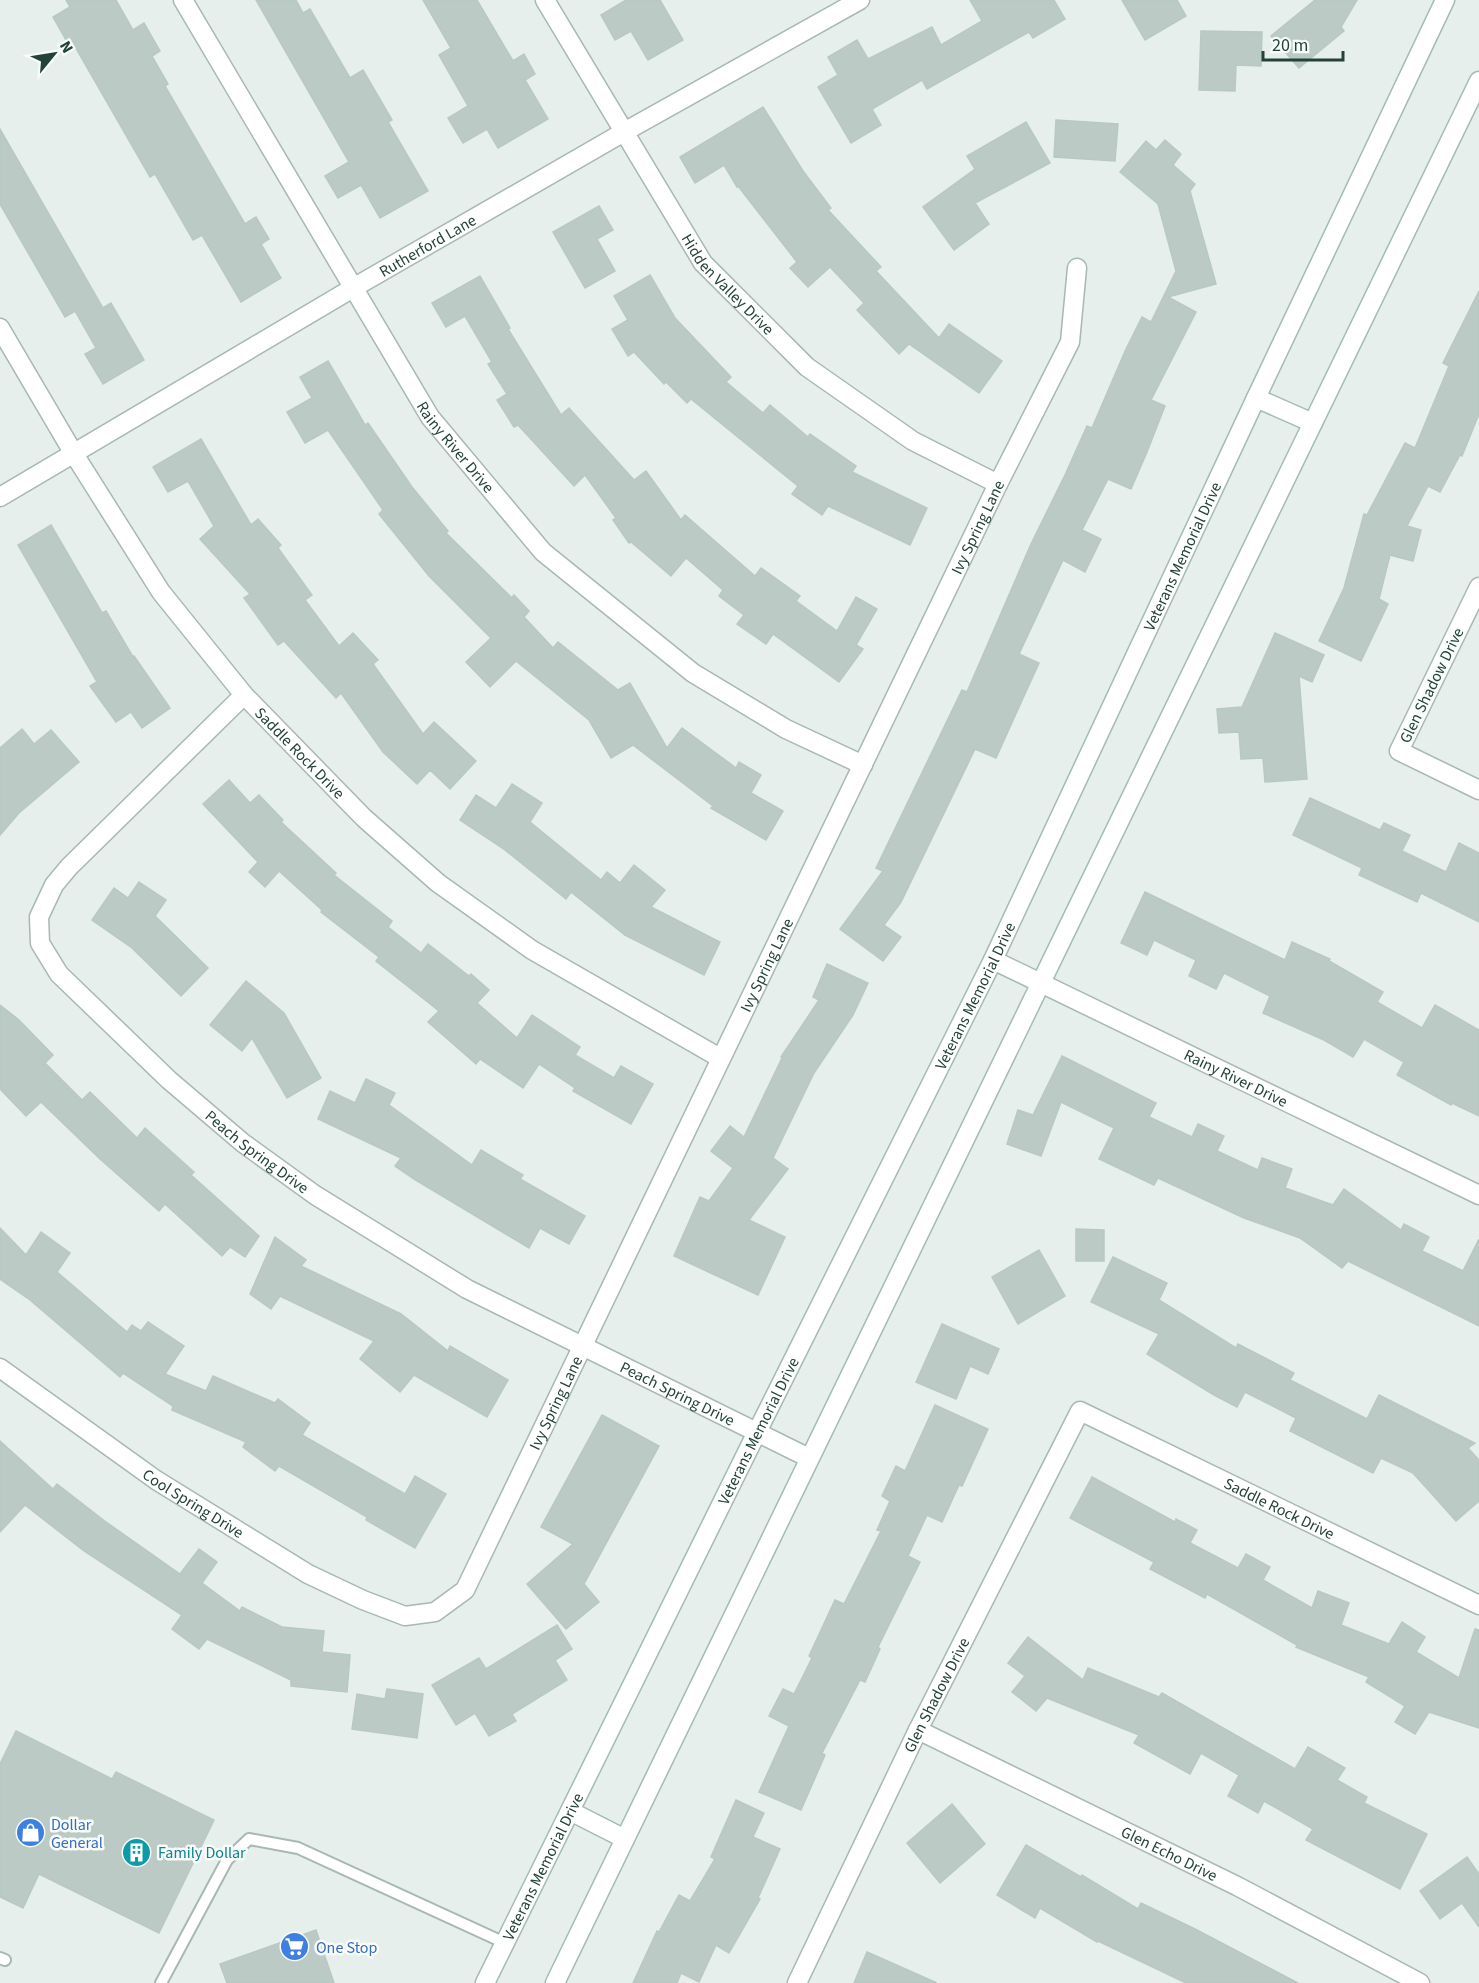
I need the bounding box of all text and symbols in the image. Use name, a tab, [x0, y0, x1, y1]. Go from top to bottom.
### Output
north arrow	[24, 24, 84, 84]
scale bar	[1263, 24, 1342, 62]
text: 20 m	[1272, 33, 1308, 58]
text: N	[54, 37, 78, 57]
street label: Rutherford Lane	[375, 209, 480, 283]
street label: Hidden Valley Drive	[676, 230, 779, 340]
street label: Rainy River Drive	[411, 397, 499, 498]
street label: Ivy Spring Lane	[946, 477, 1010, 578]
street label: Veterans Memorial Drive	[1139, 479, 1227, 635]
street label: Glen Shadow Drive	[1394, 624, 1469, 747]
street label: Saddle Rock Drive	[250, 703, 349, 804]
street label: Ivy Spring Lane	[735, 915, 799, 1016]
street label: Veterans Memorial Drive	[930, 919, 1021, 1074]
street label: Rainy River Drive	[1180, 1044, 1291, 1113]
street label: Peach Spring Drive	[200, 1105, 313, 1199]
street label: Ivy Spring Lane	[524, 1352, 588, 1454]
street label: Veterans Memorial Drive	[713, 1354, 805, 1509]
street label: Peach Spring Drive	[616, 1356, 738, 1432]
street label: Cool Spring Drive	[138, 1464, 248, 1544]
street label: Saddle Rock Drive	[1220, 1473, 1338, 1545]
street label: Glen Shadow Drive	[899, 1634, 975, 1756]
street label: Veterans Memorial Drive	[498, 1789, 589, 1944]
place label: Dollar General	[51, 1814, 103, 1854]
shop icon: Dollar General	[14, 1817, 46, 1849]
street label: Glen Echo Drive	[1117, 1821, 1221, 1887]
building icon: Family Dollar	[121, 1836, 153, 1868]
place label: Family Dollar	[158, 1842, 246, 1864]
supermarket icon: One Stop	[279, 1931, 311, 1963]
place label: One Stop	[316, 1937, 378, 1959]

